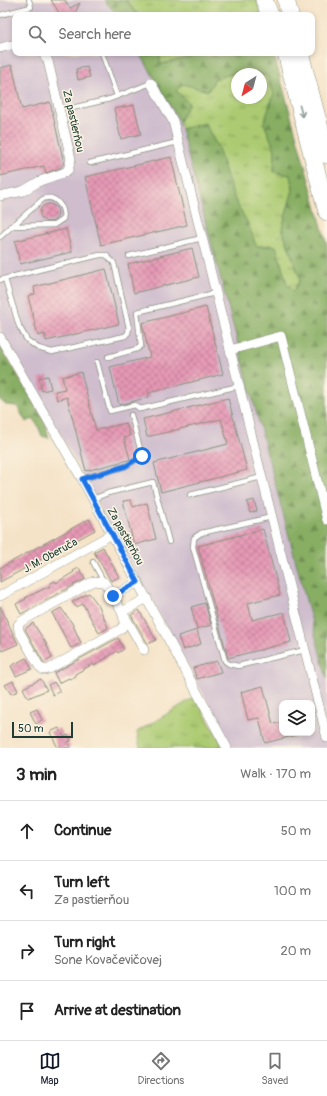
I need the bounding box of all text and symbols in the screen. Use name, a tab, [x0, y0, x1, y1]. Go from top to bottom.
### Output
search box	[12, 12, 315, 56]
icon: search	[26, 23, 48, 45]
text: Search here	[58, 25, 131, 44]
north arrow	[231, 68, 267, 104]
street label: Za pastierňou	[60, 89, 87, 154]
one-way arrow	[298, 105, 306, 118]
route start	[133, 447, 151, 465]
street label: Za pastierňou	[104, 505, 147, 567]
street label: J. M. Oberuča	[21, 535, 80, 576]
route end	[104, 587, 122, 605]
map controls	[279, 700, 315, 736]
button: layers	[279, 700, 315, 736]
scale bar	[12, 720, 73, 739]
text: 50 m	[18, 722, 44, 735]
text: 3 min	[16, 764, 57, 785]
text: Walk · 170 m	[240, 766, 311, 782]
icon: ahead	[16, 820, 38, 842]
text: Continue	[54, 821, 112, 840]
text: 50 m	[281, 823, 311, 839]
text: Turn left	[54, 873, 110, 892]
icon: left	[16, 880, 38, 902]
text: 100 m	[274, 883, 311, 899]
text: Za pastierňou	[54, 892, 129, 908]
text: Turn right	[54, 933, 115, 952]
icon: right	[16, 940, 38, 962]
text: 20 m	[280, 943, 311, 959]
text: Sone Kovačevičovej	[54, 952, 162, 968]
icon: arrive	[16, 1000, 38, 1022]
text: Arrive at destination	[54, 1001, 181, 1020]
tab: Map	[39, 1050, 61, 1087]
tab: Directions	[138, 1050, 184, 1087]
tab: Saved	[261, 1050, 288, 1087]

